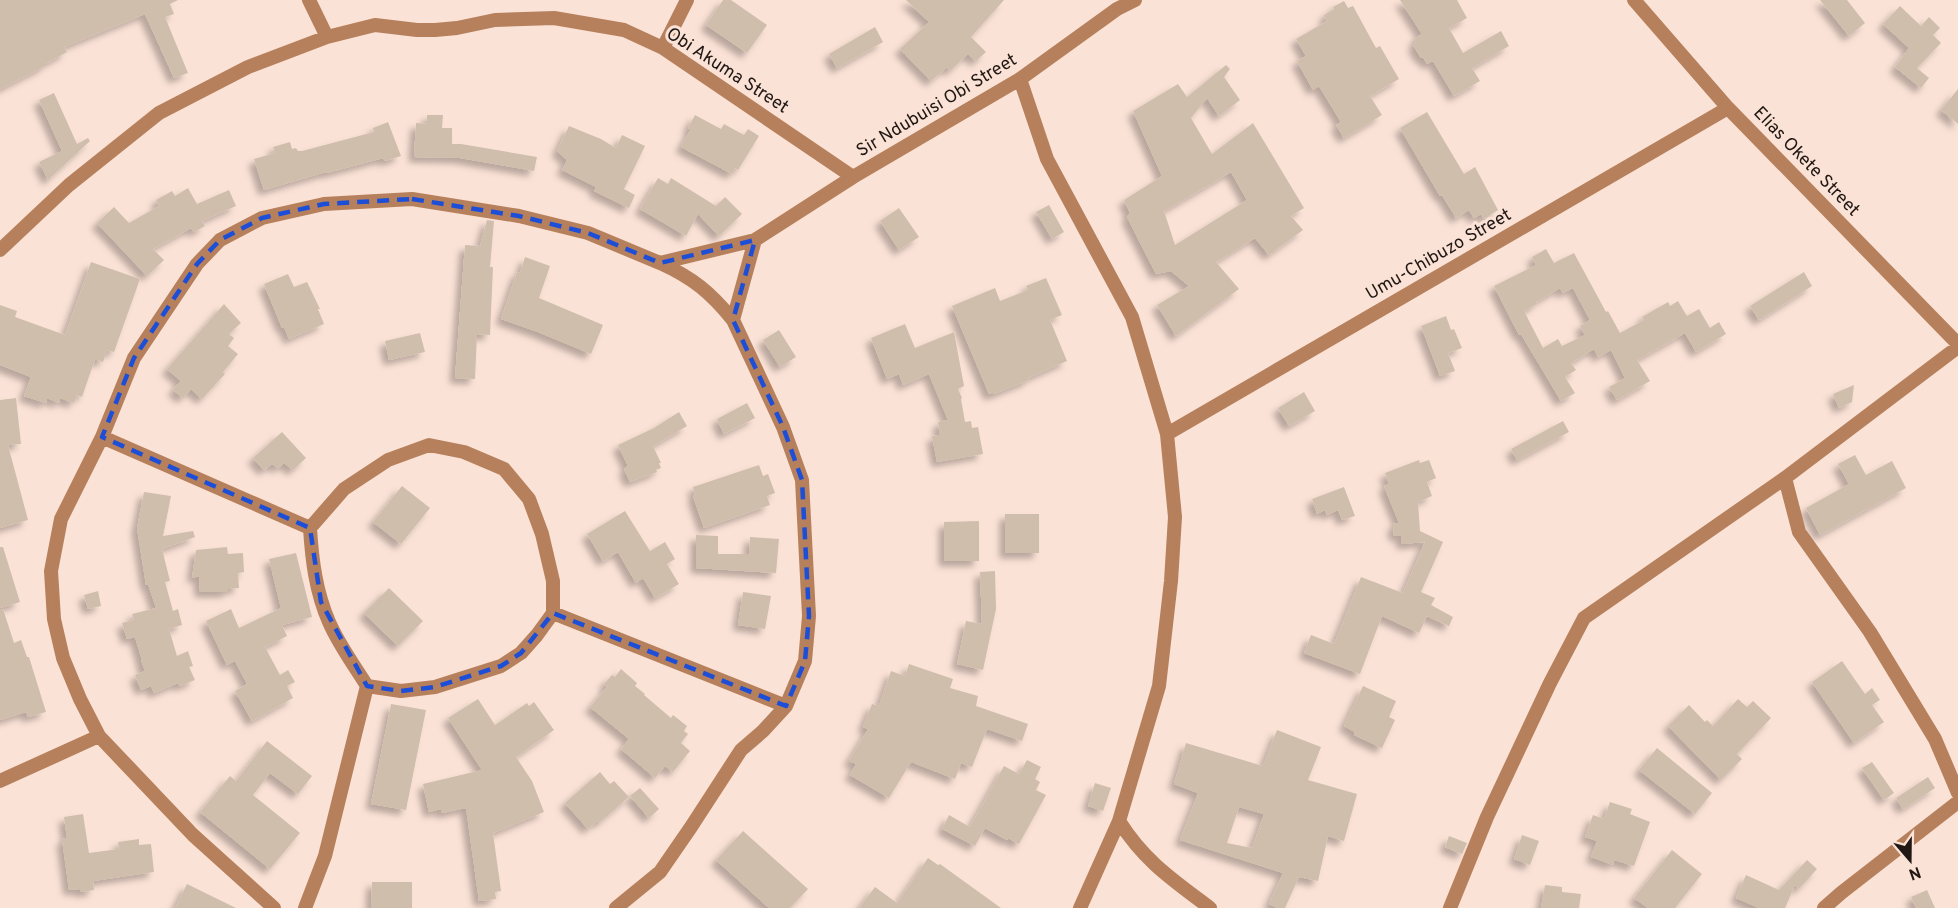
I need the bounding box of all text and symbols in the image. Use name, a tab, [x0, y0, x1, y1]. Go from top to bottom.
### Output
street label: Obi Akuma Street	[661, 23, 793, 119]
street label: Sir Ndubuisi Obi Street	[853, 49, 1021, 163]
street label: Elias Okete Street	[1748, 102, 1864, 222]
street label: Umu-Chibuzo Street	[1362, 204, 1516, 306]
north arrow	[1880, 830, 1940, 890]
text: N	[1906, 861, 1923, 884]

